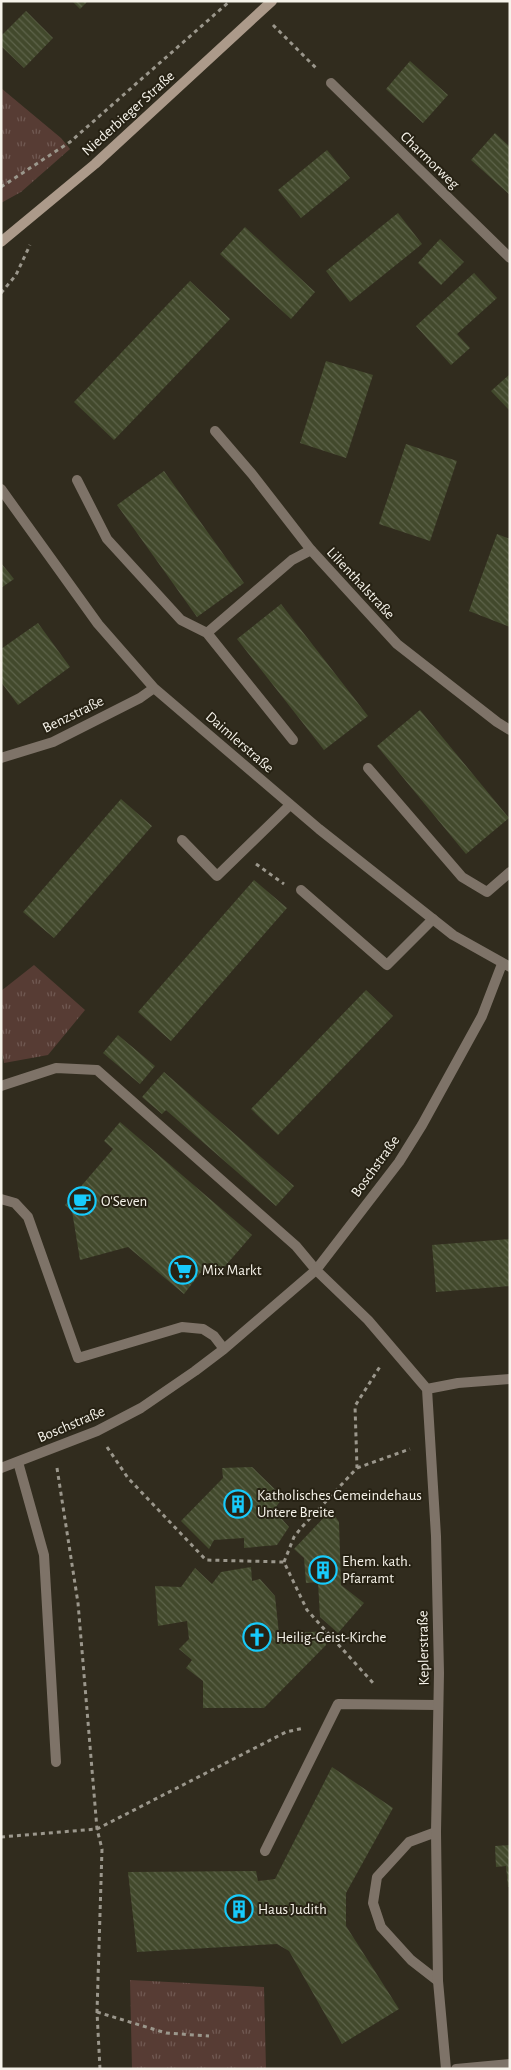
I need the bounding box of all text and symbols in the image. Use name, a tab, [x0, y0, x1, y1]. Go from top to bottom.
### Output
street label: Niederbieger Straße	[79, 68, 178, 159]
street label: Charmorweg	[397, 129, 462, 192]
street label: Lilienthalstraße	[324, 544, 398, 622]
street label: Benzstraße	[40, 693, 106, 736]
street label: Daimlerstraße	[203, 709, 277, 776]
street label: Boschstraße	[348, 1133, 403, 1200]
cafe icon: O'Seven	[67, 1186, 97, 1216]
place label: O'Seven	[101, 1194, 147, 1209]
supermarket icon: Mix Markt	[168, 1255, 198, 1285]
place label: Mix Markt	[202, 1263, 262, 1278]
street label: Boschstraße	[35, 1404, 107, 1445]
place label: Katholisches Gemeindehaus Untere Breite	[257, 1488, 422, 1520]
building icon: Katholisches Gemeindehaus Untere Breite	[223, 1489, 253, 1519]
place label: Ehem. kath. Pfarramt	[342, 1554, 411, 1586]
building icon: Ehem. kath. Pfarramt	[308, 1555, 338, 1585]
street label: Keplerstraße	[415, 1610, 432, 1686]
church icon: Heilig-Geist-Kirche	[242, 1622, 272, 1652]
place label: Heilig-Geist-Kirche	[276, 1630, 387, 1645]
building icon: Haus Judith	[224, 1894, 254, 1924]
place label: Haus Judith	[258, 1902, 327, 1917]

